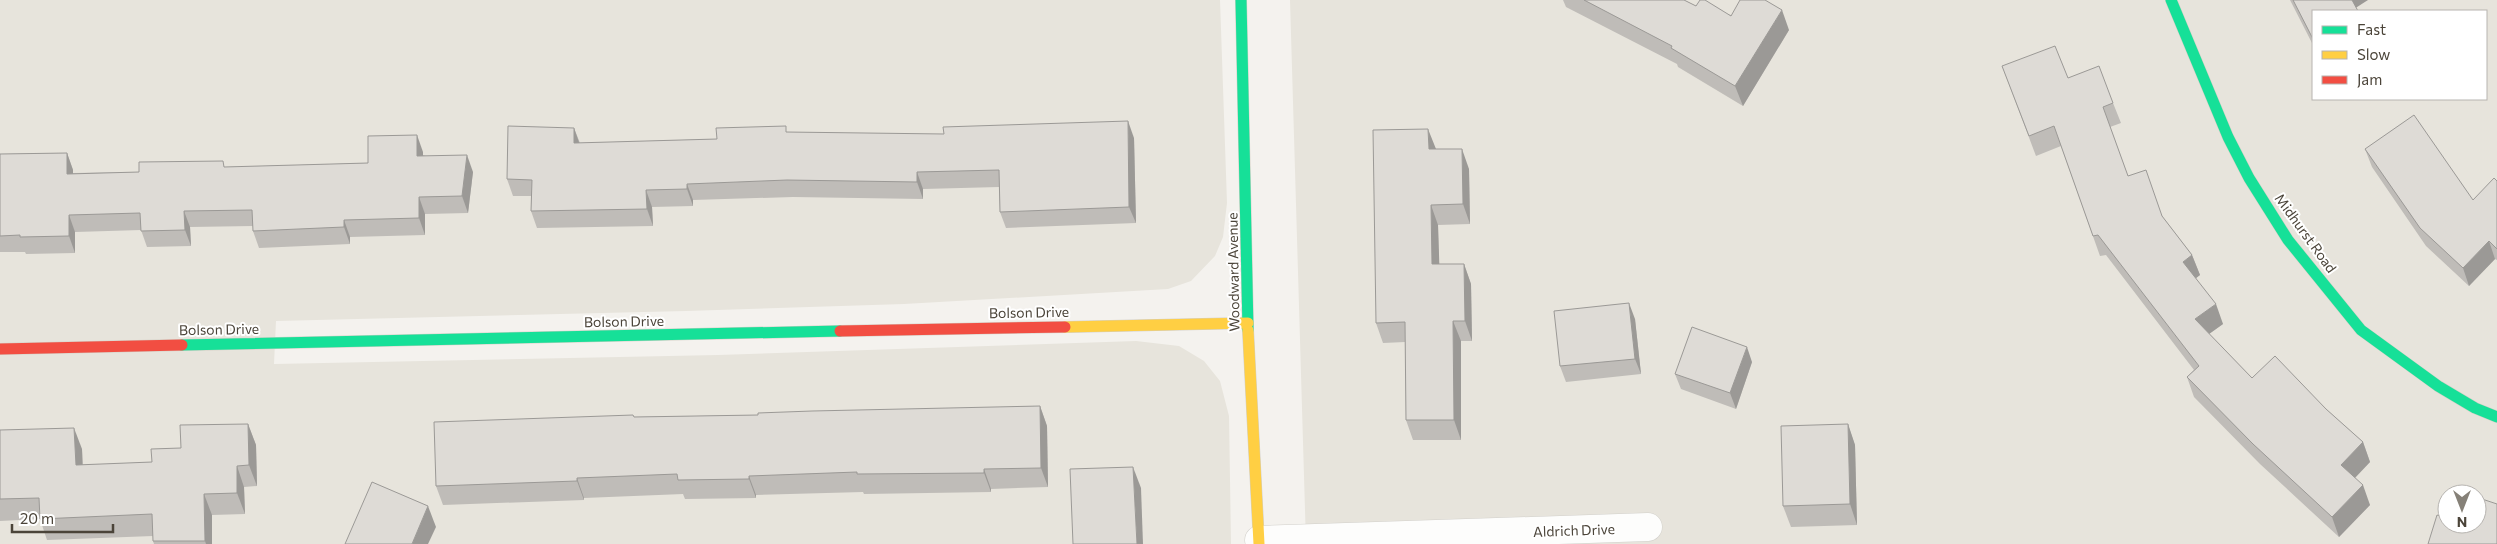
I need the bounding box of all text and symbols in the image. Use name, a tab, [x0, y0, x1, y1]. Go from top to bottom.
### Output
legend	[2312, 10, 2487, 100]
text: Fast	[2357, 20, 2386, 38]
text: Slow	[2357, 45, 2390, 63]
text: Jam	[2357, 70, 2382, 88]
street label: Midhurst Road	[2272, 190, 2340, 276]
street label: Woodward Avenue	[1223, 212, 1243, 332]
street label: Bolson Drive	[989, 303, 1069, 321]
street label: Bolson Drive	[584, 312, 664, 330]
street label: Bolson Drive	[179, 320, 259, 338]
north arrow	[2437, 484, 2487, 534]
scale bar	[12, 502, 114, 534]
text: 20 m	[20, 509, 54, 527]
text: N	[2457, 514, 2467, 531]
street label: Aldrich Drive	[1533, 520, 1615, 540]

